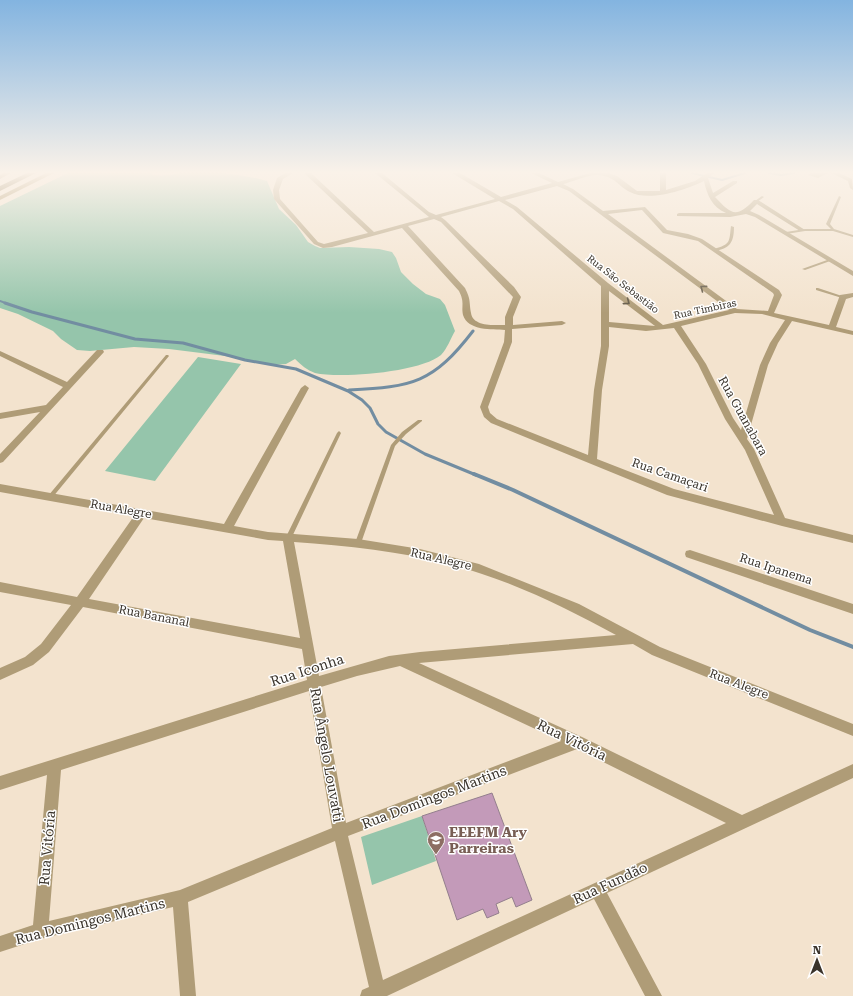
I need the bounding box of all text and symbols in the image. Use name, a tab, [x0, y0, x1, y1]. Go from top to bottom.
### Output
street label: Rua São Sebastião	[585, 253, 661, 315]
one-way arrow	[701, 286, 708, 293]
one-way arrow	[623, 297, 630, 304]
street label: Rua Timbiras	[673, 297, 737, 321]
street label: Rua Guanabara	[715, 374, 771, 458]
street label: Rua Camaçari	[630, 455, 710, 495]
street label: Rua Alegre	[89, 497, 153, 521]
street label: Rua Alegre	[409, 545, 473, 573]
street label: Rua Ipanema	[738, 551, 815, 587]
street label: Rua Bananal	[117, 602, 191, 630]
street label: Rua Iconha	[268, 650, 346, 689]
street label: Rua Alegre	[707, 666, 771, 702]
street label: Rua Ângelo Louvatti	[307, 687, 347, 824]
street label: Rua Vitória	[535, 716, 610, 764]
street label: Rua Domingos Martins	[359, 762, 509, 832]
street label: Rua Vitória	[36, 810, 58, 886]
place label: EEEFM Ary Parreiras	[449, 824, 527, 856]
school or university icon: EEEFM Ary Parreiras	[426, 830, 446, 855]
street label: Rua Fundão	[570, 859, 650, 907]
street label: Rua Domingos Martins	[14, 895, 167, 947]
north arrow	[797, 940, 837, 980]
text: N	[813, 944, 822, 957]

